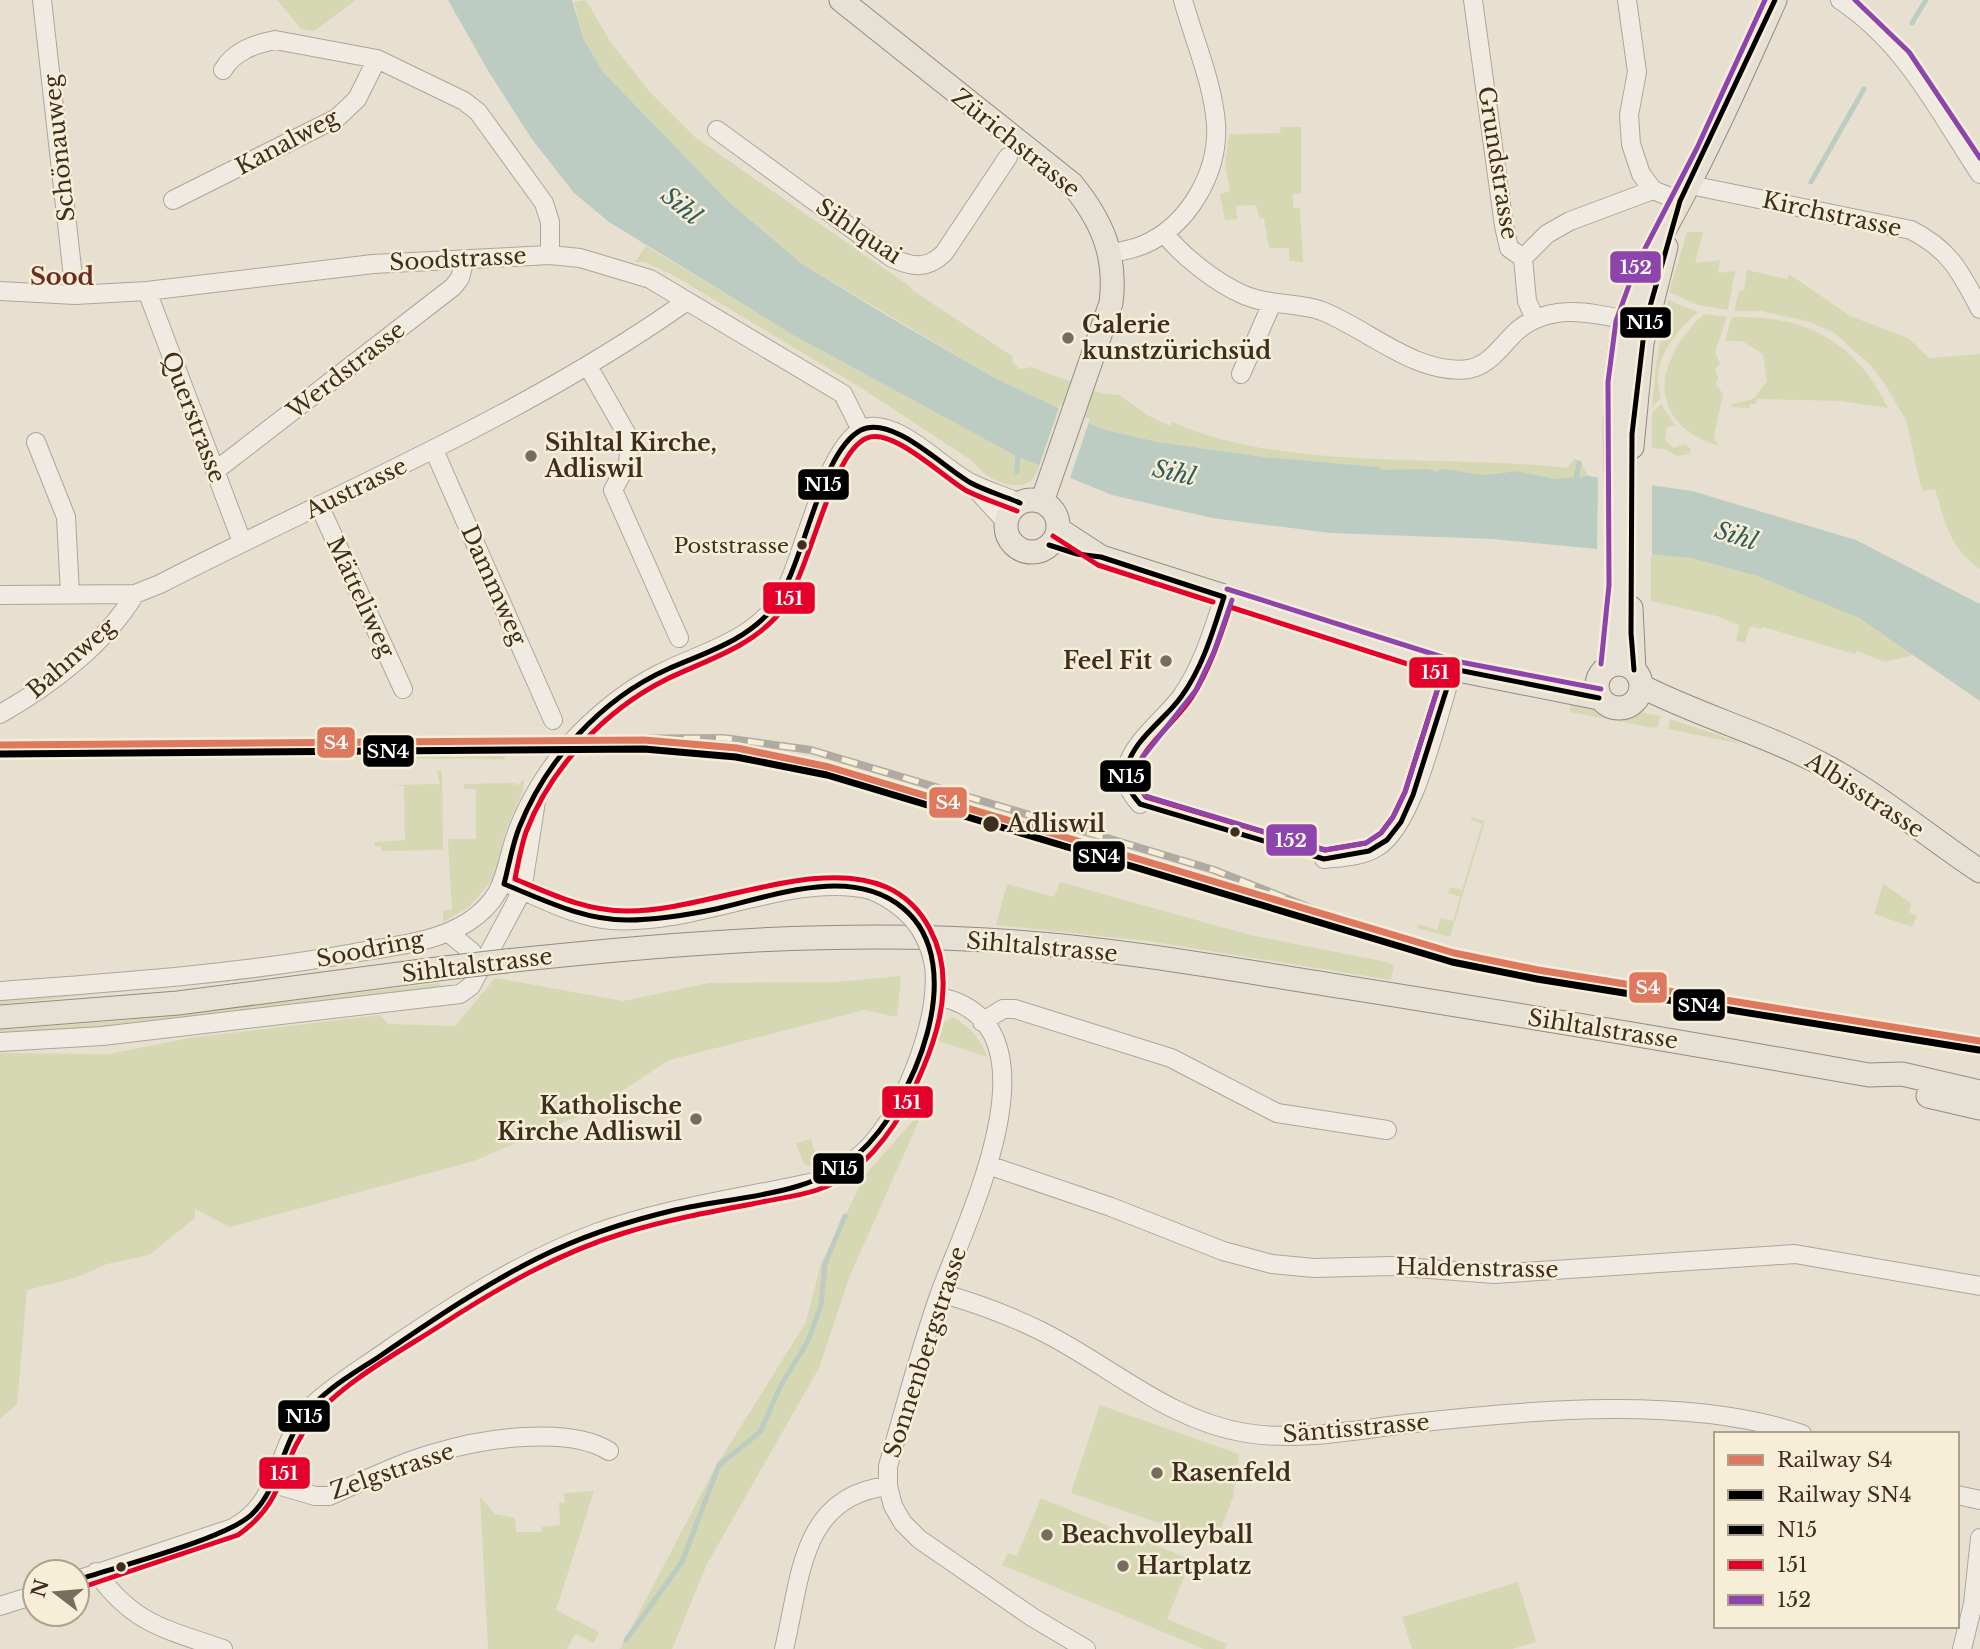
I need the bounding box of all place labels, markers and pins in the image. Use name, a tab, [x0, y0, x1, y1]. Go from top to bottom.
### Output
place label: Galerie kunstzürichsüd	[1082, 311, 1271, 365]
marker: Galerie kunstzürichsüd	[1060, 330, 1076, 346]
place label: Sihltal Kirche, Adliswil	[544, 429, 717, 483]
marker: Sihltal Kirche, Adliswil	[523, 448, 539, 464]
place label: Poststrasse	[674, 533, 789, 559]
marker: Poststrasse	[795, 538, 809, 552]
place label: Feel Fit	[1063, 647, 1152, 675]
marker: Feel Fit	[1158, 653, 1174, 669]
place label: Adliswil	[1006, 810, 1105, 838]
marker: Adliswil	[981, 814, 1001, 834]
unlabelled marker	[1228, 825, 1242, 839]
place label: Katholische Kirche Adliswil	[497, 1092, 682, 1146]
marker: Katholische Kirche Adliswil	[688, 1111, 704, 1127]
place label: Rasenfeld	[1171, 1459, 1291, 1487]
marker: Rasenfeld	[1149, 1465, 1165, 1481]
place label: Beachvolleyball	[1061, 1521, 1253, 1549]
marker: Beachvolleyball	[1039, 1527, 1055, 1543]
place label: Hartplatz	[1137, 1552, 1251, 1580]
marker: Hartplatz	[1115, 1558, 1131, 1574]
unlabelled marker	[114, 1560, 128, 1574]

